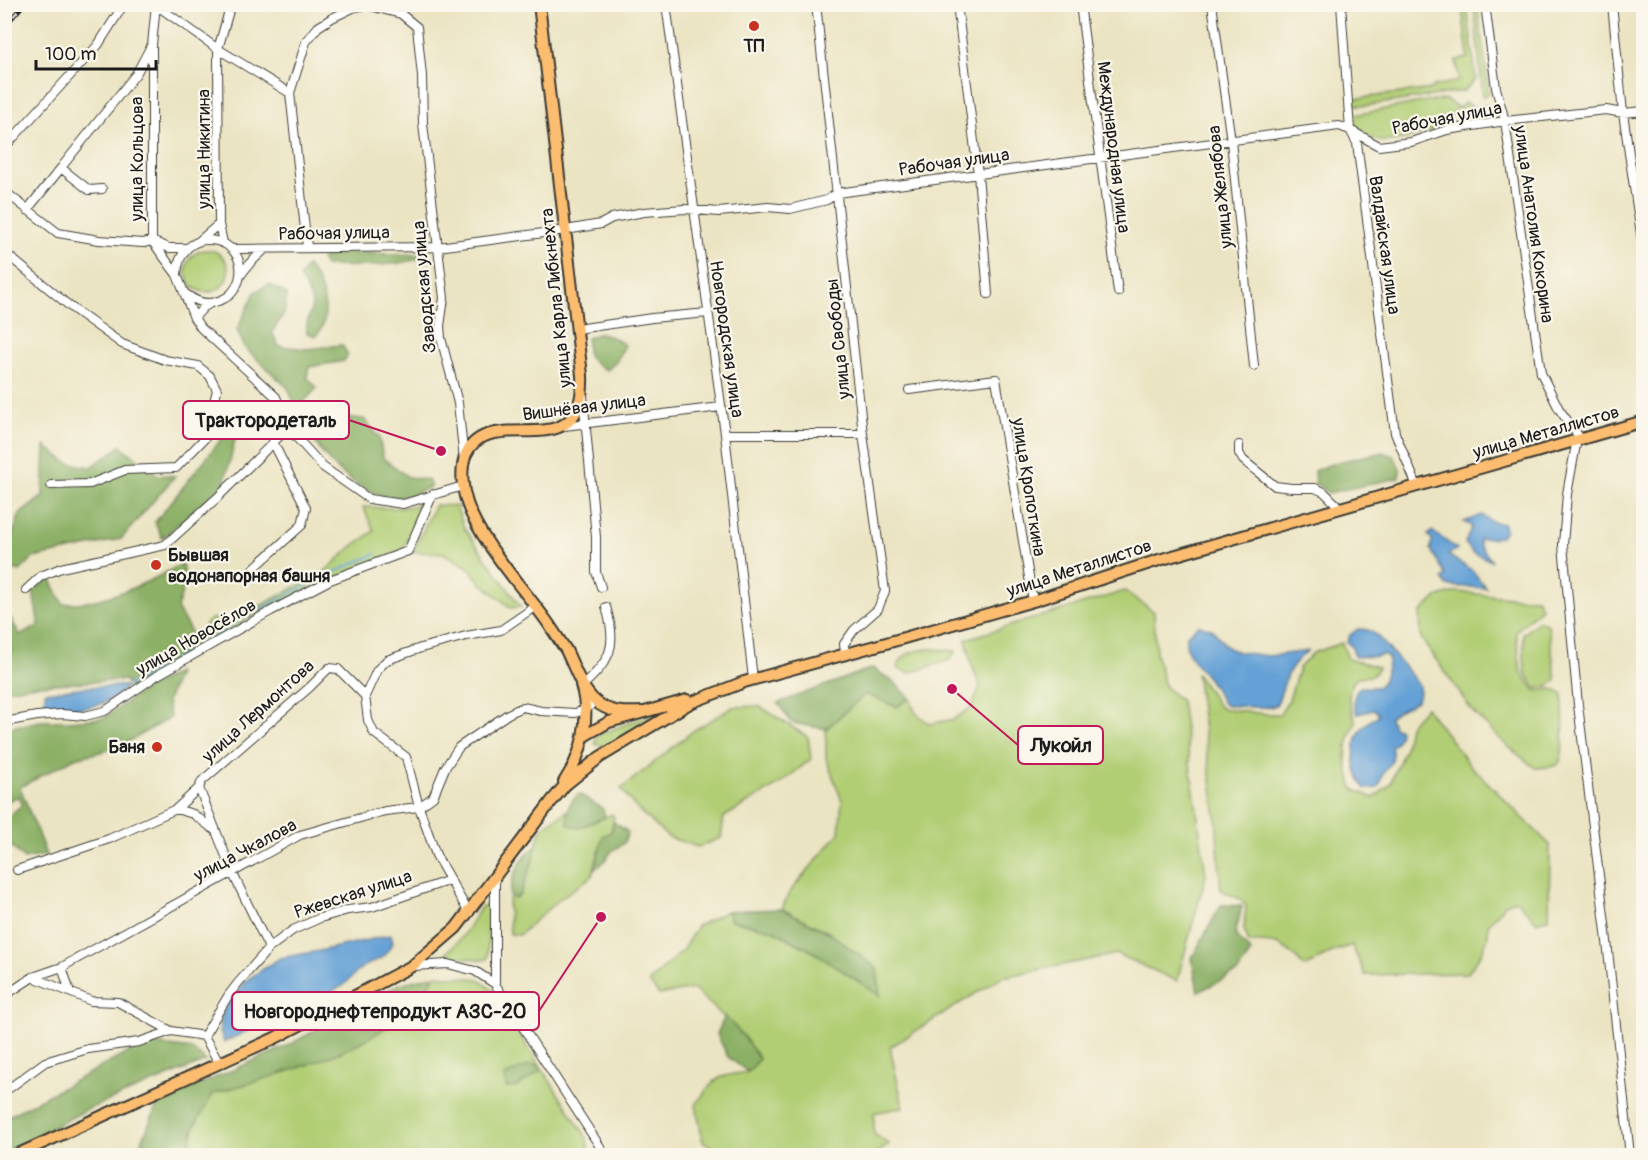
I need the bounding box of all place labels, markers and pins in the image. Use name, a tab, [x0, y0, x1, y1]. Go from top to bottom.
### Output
marker: ТП	[747, 19, 761, 33]
place label: ТП	[743, 35, 765, 58]
callout: Трактородеталь	[183, 401, 349, 439]
place label: Бывшая водонапорная башня	[168, 544, 330, 588]
marker: Бывшая водонапорная башня	[149, 558, 163, 572]
callout: Лукойл	[1018, 726, 1103, 764]
place label: Баня	[108, 736, 145, 759]
marker: Баня	[150, 740, 164, 754]
callout: Новгороднефтепродукт АЗС-20	[232, 992, 539, 1030]

